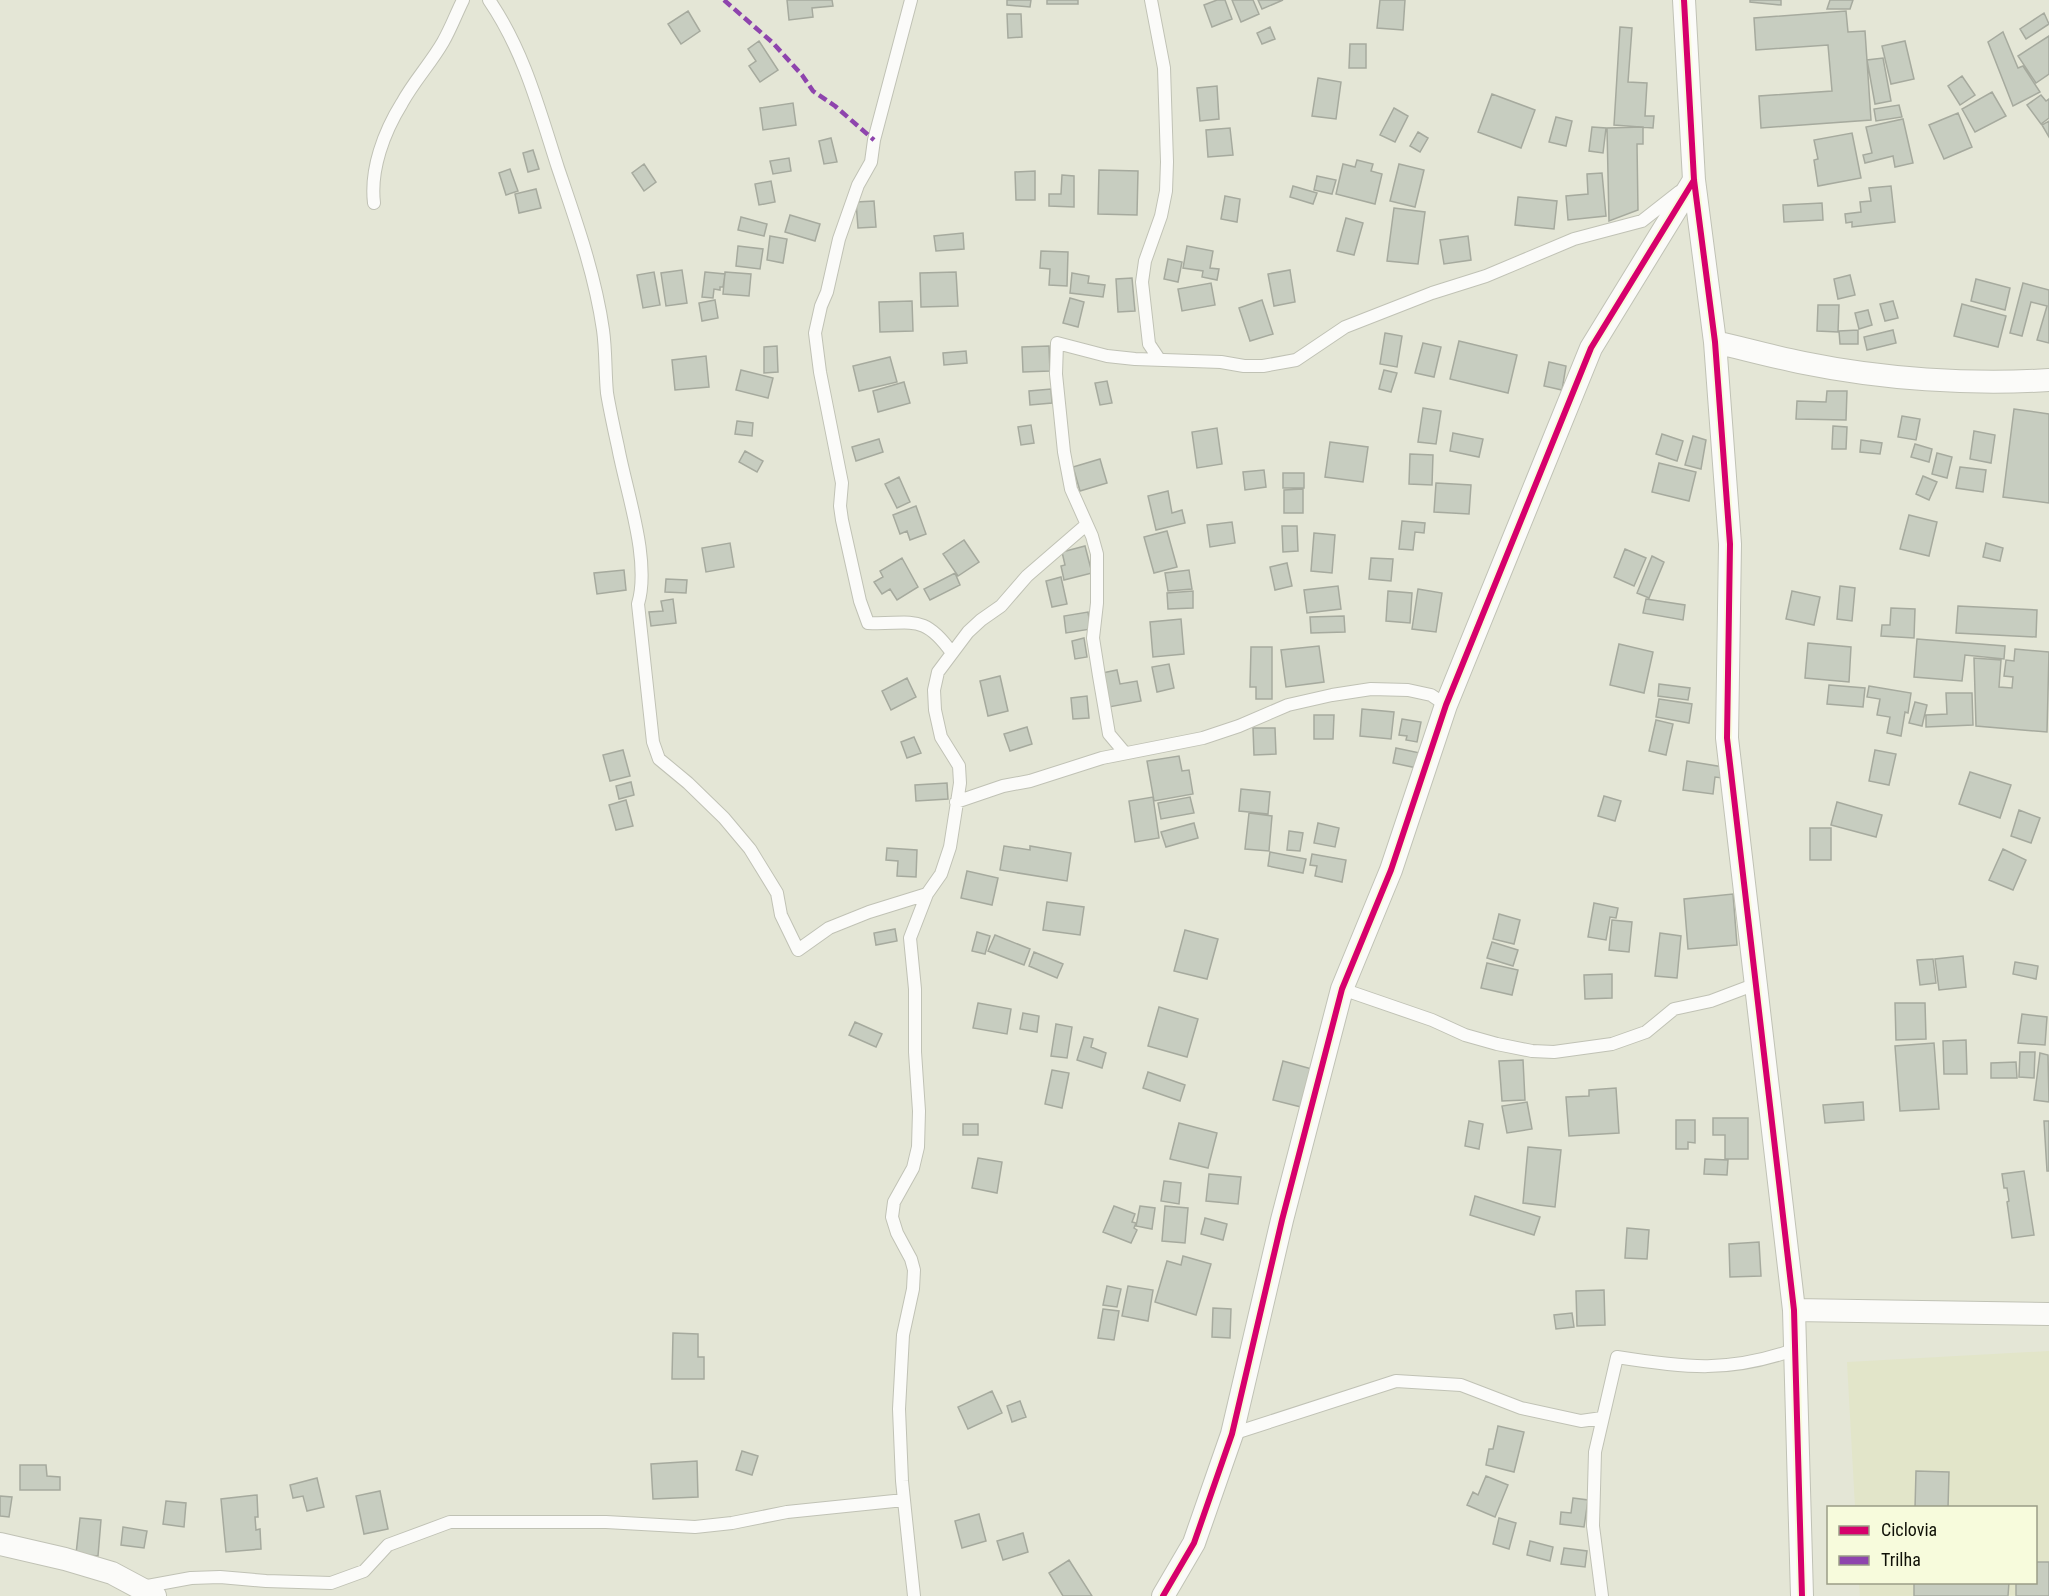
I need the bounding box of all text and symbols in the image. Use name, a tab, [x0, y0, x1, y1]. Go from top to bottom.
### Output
legend	[1827, 1506, 2037, 1584]
text: Ciclovia	[1881, 1519, 1937, 1540]
text: Trilha	[1881, 1549, 1921, 1570]

